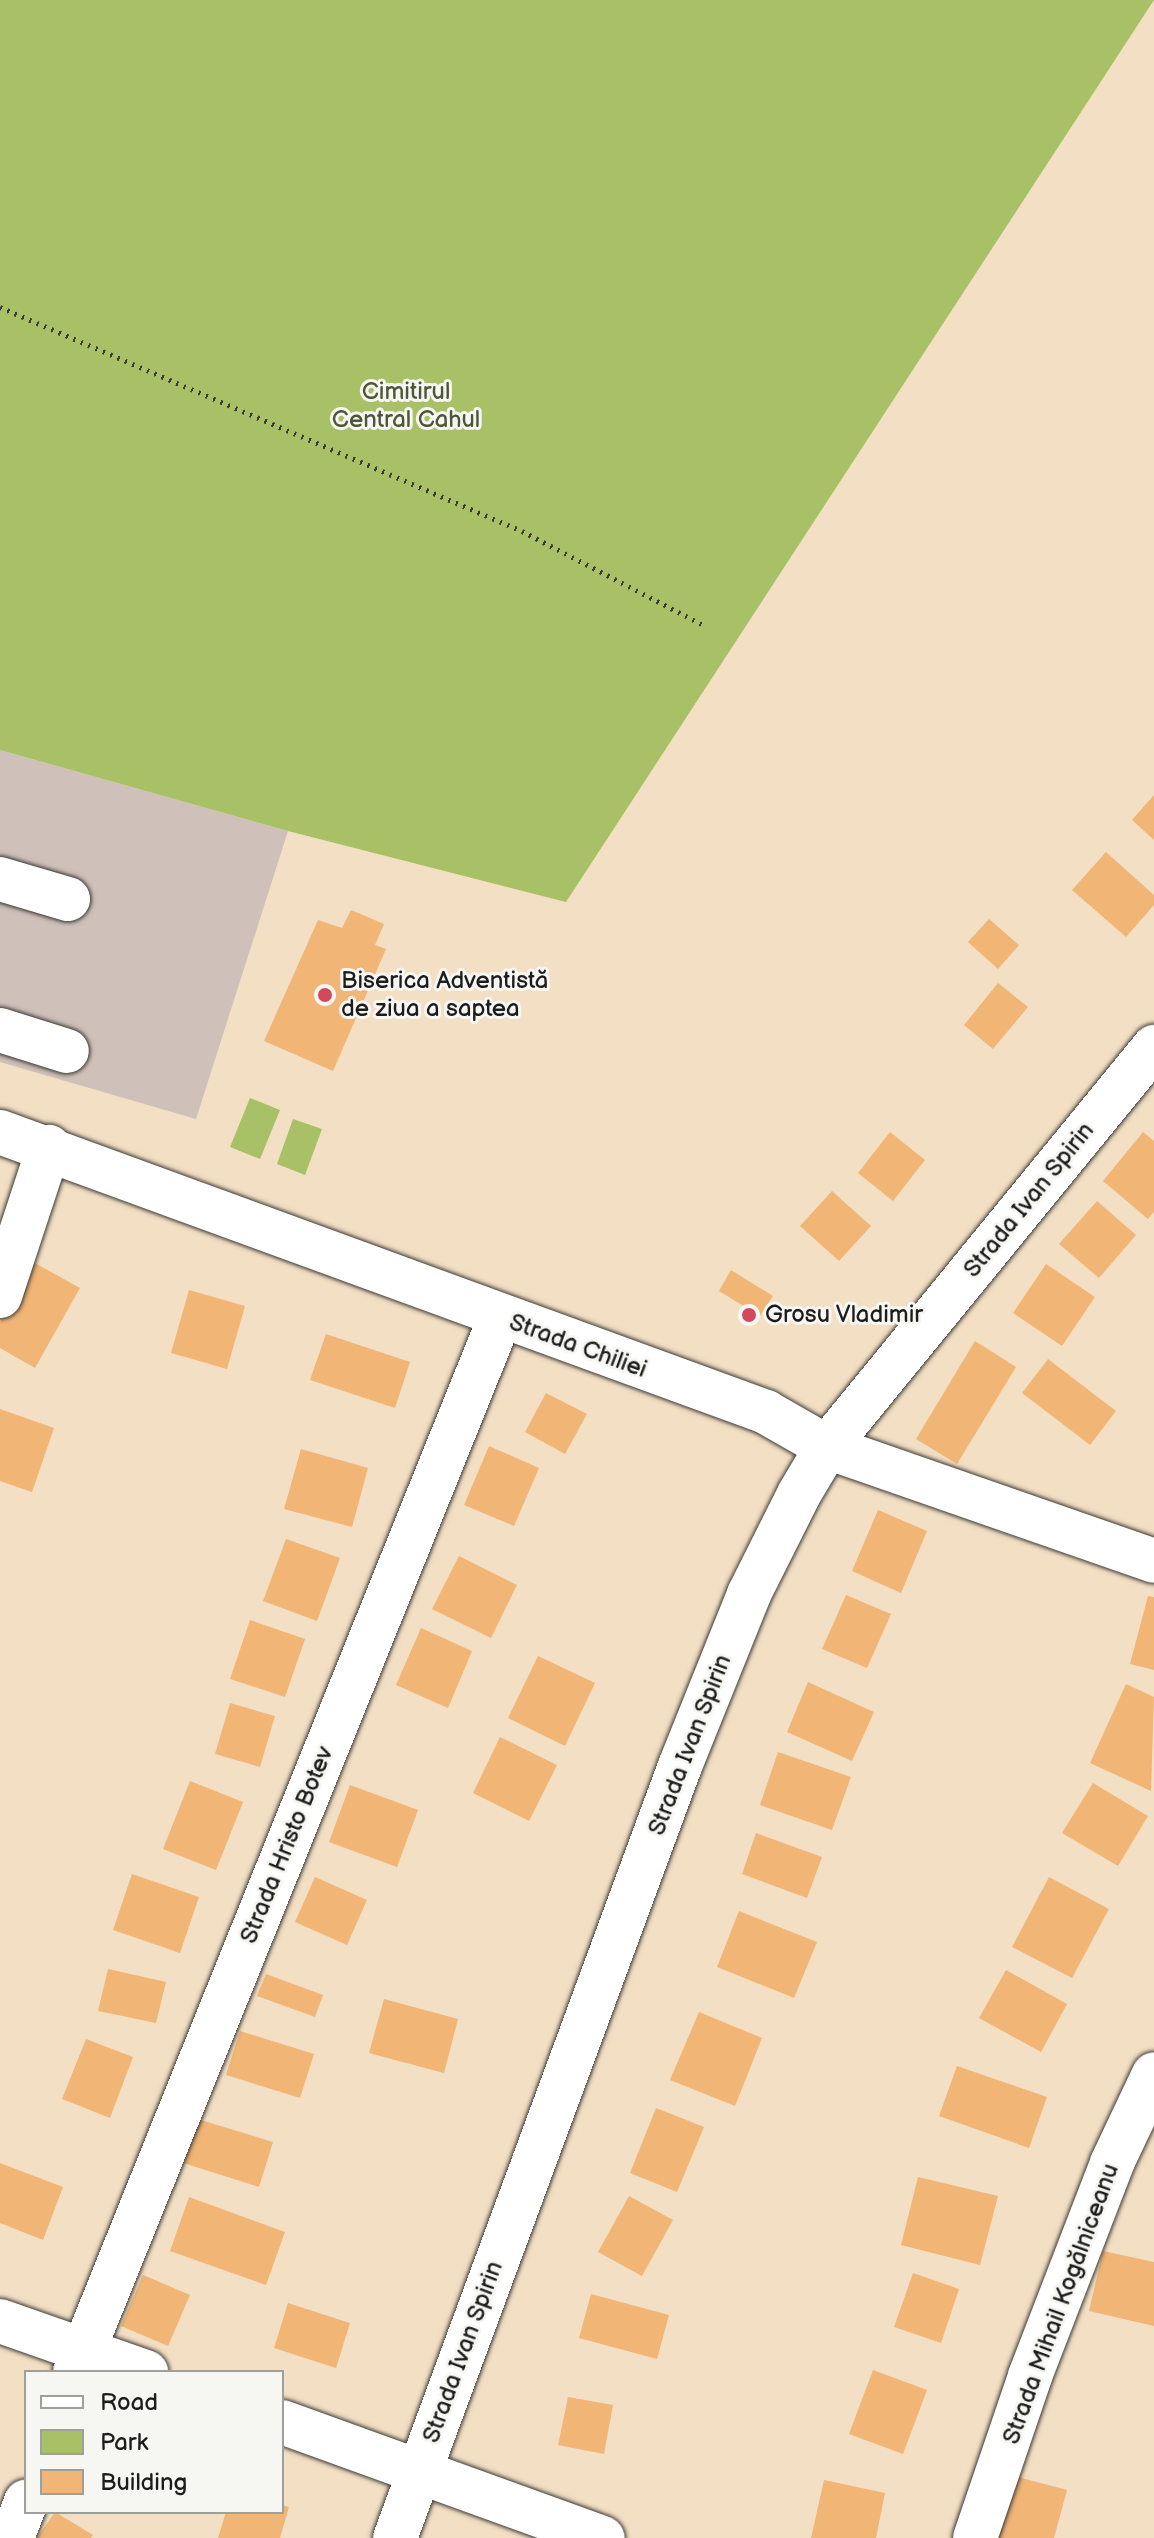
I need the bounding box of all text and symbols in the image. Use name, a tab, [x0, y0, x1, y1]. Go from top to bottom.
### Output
park label: Cimitirul Central Cahul	[332, 378, 480, 434]
place label: Biserica Adventistă de ziua a saptea	[341, 967, 548, 1023]
marker: Biserica Adventistă de ziua a saptea	[316, 986, 334, 1004]
street label: Strada Ivan Spirin	[958, 1116, 1100, 1284]
place label: Grosu Vladimir	[765, 1301, 924, 1329]
marker: Grosu Vladimir	[740, 1306, 758, 1324]
street label: Strada Chiliei	[505, 1308, 651, 1384]
street label: Strada Ivan Spirin	[642, 1650, 738, 1840]
street label: Strada Hristo Botev	[234, 1742, 340, 1948]
street label: Strada Mihail Kogălniceanu	[997, 2160, 1125, 2448]
street label: Strada Ivan Spirin	[417, 2257, 509, 2447]
legend	[24, 2370, 284, 2514]
text: Road	[100, 2388, 158, 2417]
text: Park	[100, 2428, 148, 2457]
text: Building	[100, 2468, 187, 2497]

